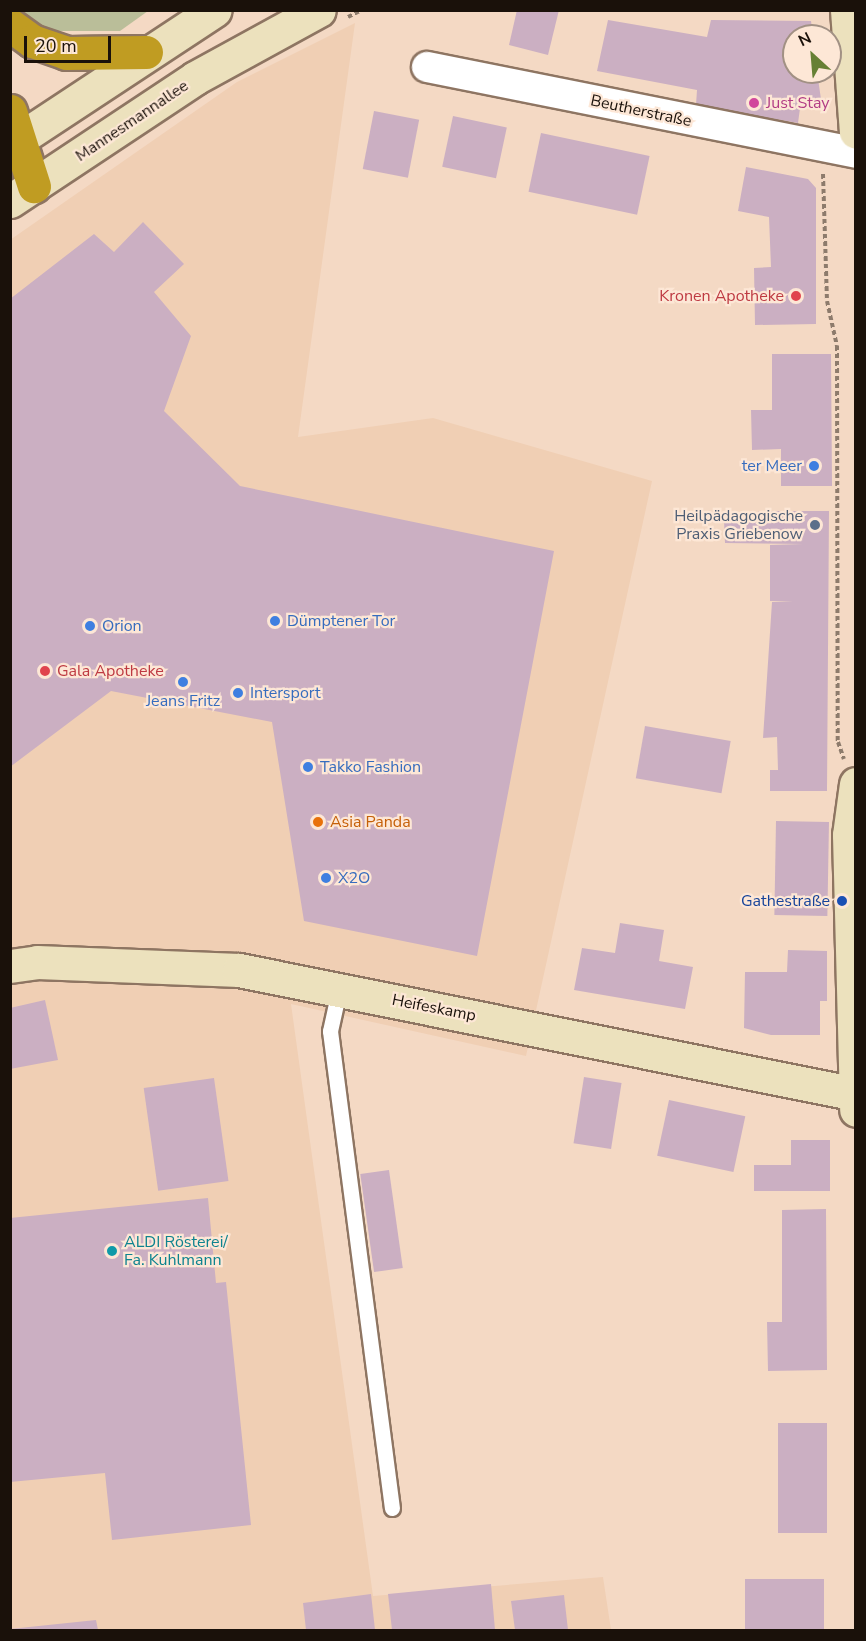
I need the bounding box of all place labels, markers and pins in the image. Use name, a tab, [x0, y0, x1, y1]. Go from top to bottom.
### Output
place label: Just Stay	[766, 93, 830, 113]
marker: Just Stay	[747, 96, 761, 110]
place label: Kronen Apotheke	[659, 286, 784, 306]
marker: Kronen Apotheke	[789, 289, 803, 303]
place label: ter Meer	[742, 456, 802, 476]
marker: ter Meer	[807, 459, 821, 473]
place label: Heilpädagogische Praxis Griebenow	[674, 506, 803, 544]
marker: Heilpädagogische Praxis Griebenow	[808, 518, 822, 532]
place label: Dümptener Tor	[287, 611, 395, 631]
marker: Dümptener Tor	[268, 614, 282, 628]
place label: Orion	[102, 616, 142, 636]
marker: Orion	[83, 619, 97, 633]
place label: Gala Apotheke	[57, 661, 164, 681]
marker: Gala Apotheke	[38, 664, 52, 678]
marker: Jeans Fritz	[176, 675, 190, 689]
place label: Intersport	[250, 683, 321, 703]
marker: Intersport	[231, 686, 245, 700]
place label: Jeans Fritz	[146, 691, 220, 711]
place label: Takko Fashion	[320, 757, 421, 777]
marker: Takko Fashion	[301, 760, 315, 774]
place label: Asia Panda	[330, 812, 411, 832]
marker: Asia Panda	[311, 815, 325, 829]
place label: X2O	[338, 868, 370, 888]
marker: X2O	[319, 871, 333, 885]
place label: Gathestraße	[741, 891, 830, 911]
marker: Gathestraße	[835, 894, 849, 908]
place label: ALDI Rösterei/ Fa. Kuhlmann	[124, 1232, 228, 1270]
marker: ALDI Rösterei/ Fa. Kuhlmann	[105, 1244, 119, 1258]

